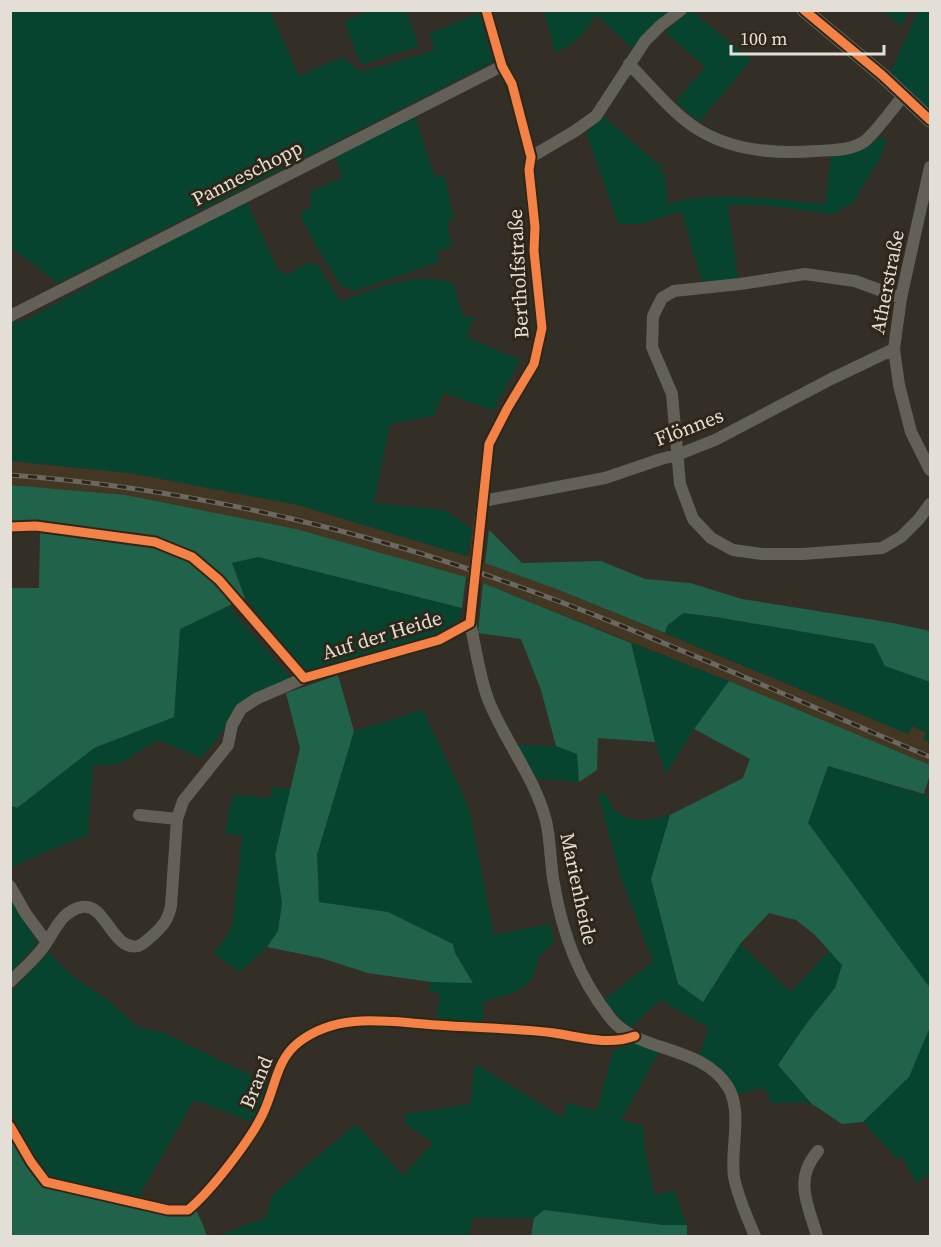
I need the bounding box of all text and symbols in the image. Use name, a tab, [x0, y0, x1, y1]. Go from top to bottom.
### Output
scale bar	[731, 18, 884, 56]
text: 100 m	[740, 26, 787, 51]
street label: Panneschopp	[187, 133, 307, 213]
street label: Bertholfstraße	[501, 209, 535, 339]
street label: Atherstraße	[863, 228, 911, 336]
street label: Flönnes	[651, 401, 727, 453]
street label: Auf der Heide	[319, 603, 445, 667]
street label: Marienheide	[553, 830, 605, 948]
street label: Brand	[233, 1051, 279, 1112]

